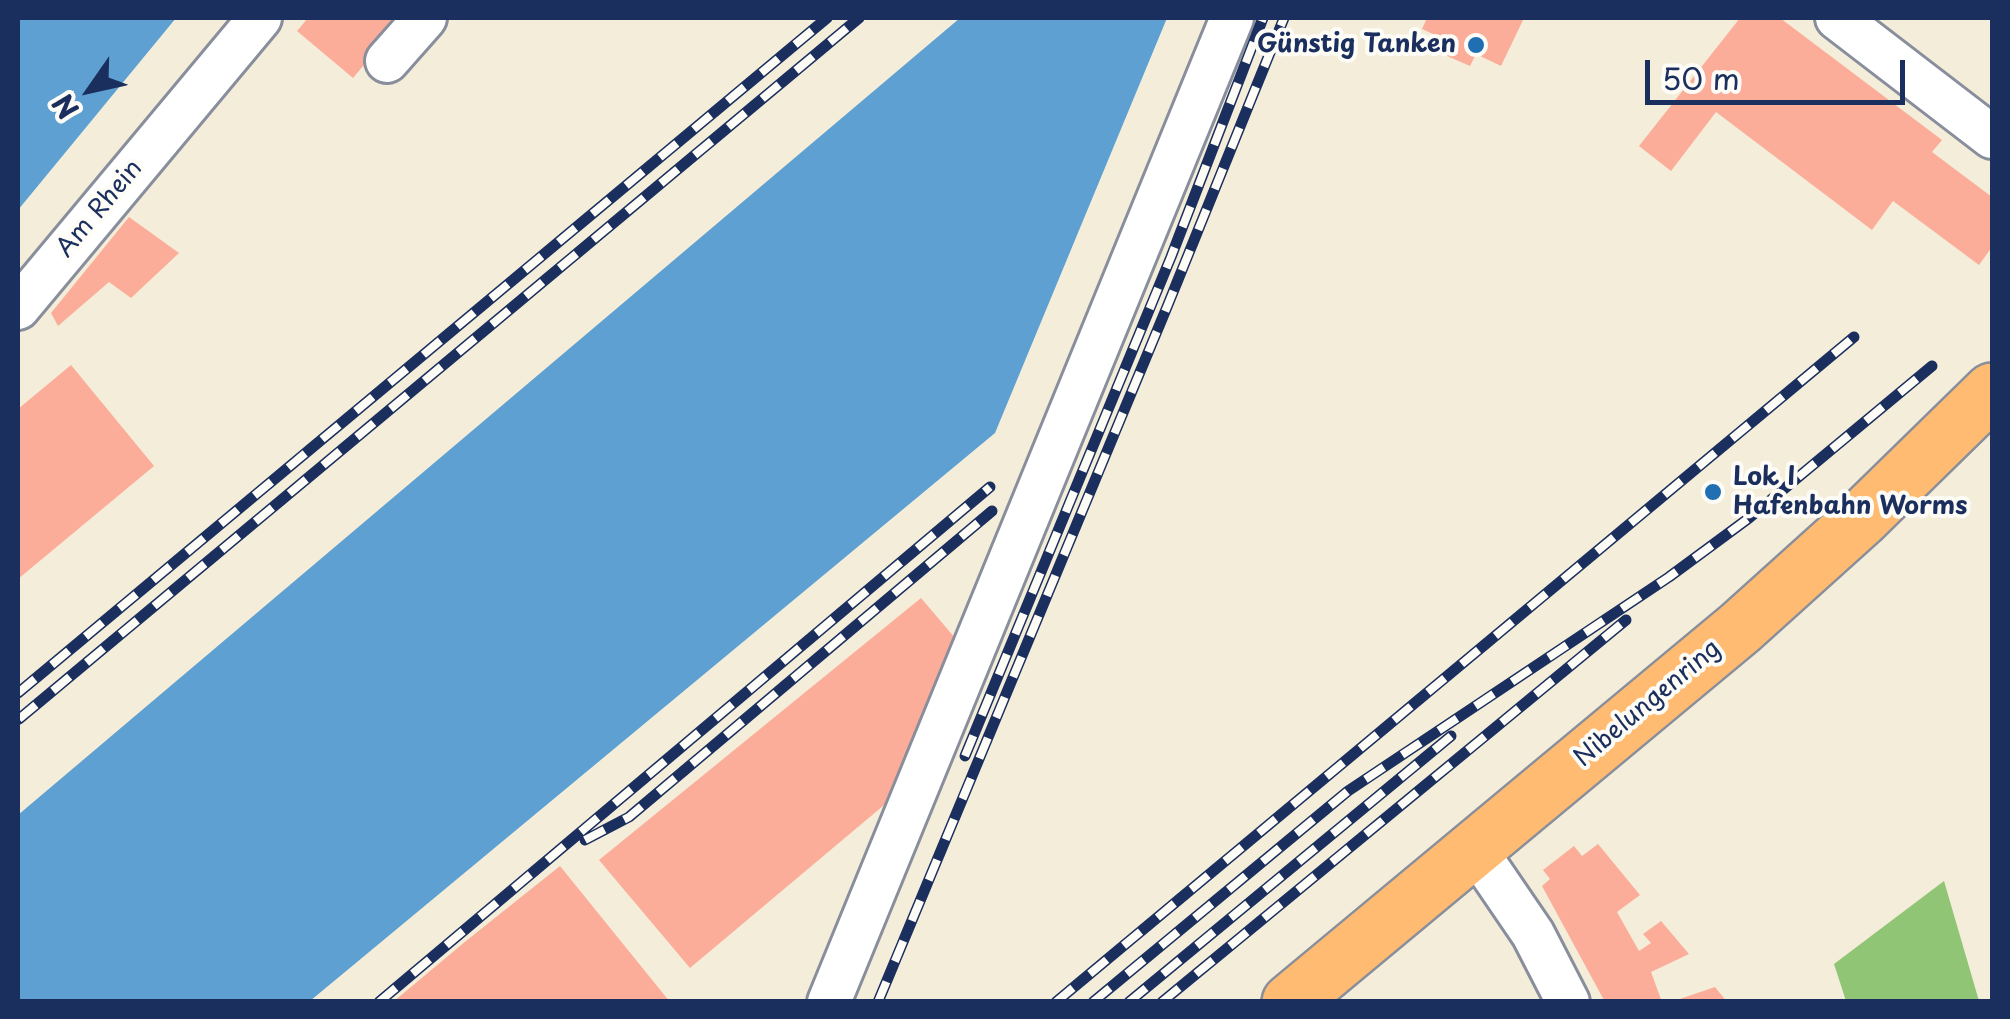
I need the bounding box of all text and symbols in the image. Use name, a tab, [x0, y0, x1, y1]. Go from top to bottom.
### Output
place label: Günstig Tanken	[1257, 30, 1456, 60]
marker: Günstig Tanken	[1465, 34, 1487, 56]
north arrow	[40, 40, 140, 140]
scale bar	[1650, 40, 1910, 102]
text: 50 m	[1662, 55, 1740, 100]
text: N	[41, 86, 89, 128]
street label: Am Rhein	[51, 154, 149, 264]
place label: Lok I Hafenbahn Worms	[1733, 463, 1967, 522]
marker: Lok I Hafenbahn Worms	[1702, 481, 1724, 503]
street label: Nibelungenring	[1569, 634, 1727, 774]

